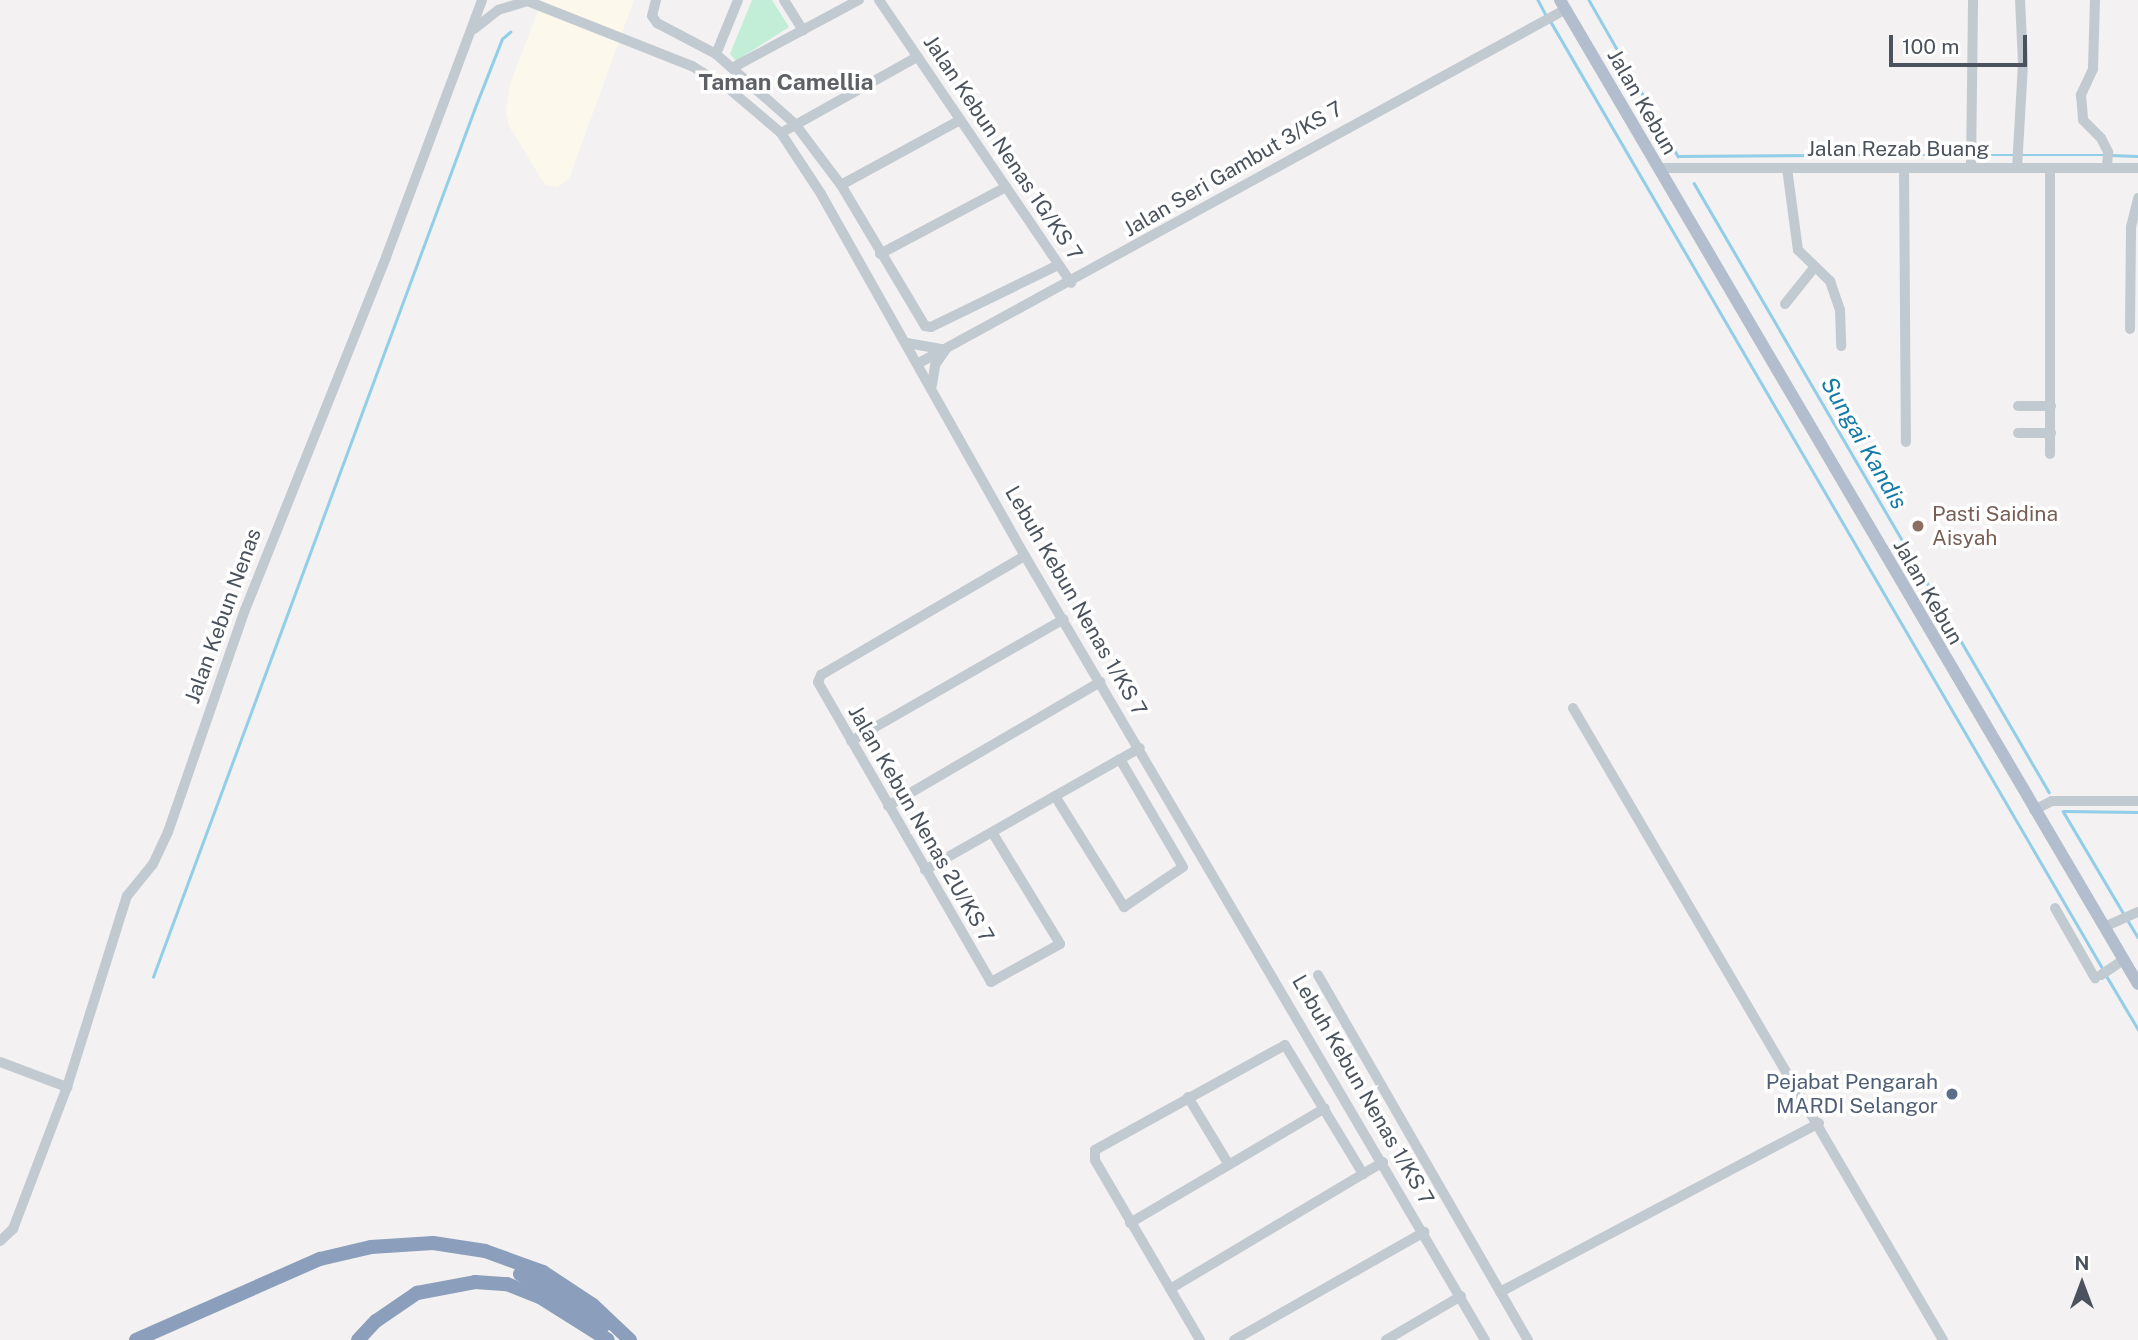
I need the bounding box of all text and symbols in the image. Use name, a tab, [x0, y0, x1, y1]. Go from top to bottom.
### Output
scale bar	[1893, 21, 2031, 65]
street label: Jalan Kebun Nenas 1G/KS 7	[918, 31, 1088, 265]
text: 100 m	[1902, 34, 1959, 59]
street label: Jalan Kebun	[1602, 45, 1682, 159]
district label: Taman Camellia	[698, 68, 874, 96]
street label: Jalan Seri Gambut 3/KS 7	[1119, 96, 1347, 242]
street label: Jalan Rezab Buang	[1807, 136, 1989, 162]
water label: Sungai Kandis	[1815, 372, 1913, 514]
street label: Lebuh Kebun Nenas 1/KS 7	[1000, 481, 1152, 721]
place label: Pasti Saidina Aisyah	[1932, 501, 2058, 551]
marker: Pasti Saidina Aisyah	[1910, 518, 1926, 534]
street label: Jalan Kebun Nenas	[180, 525, 266, 707]
street label: Jalan Kebun	[1888, 535, 1968, 649]
street label: Jalan Kebun Nenas 2U/KS 7	[843, 701, 999, 947]
street label: Lebuh Kebun Nenas 1/KS 7	[1287, 970, 1439, 1210]
place label: Pejabat Pengarah MARDI Selangor	[1766, 1069, 1938, 1119]
marker: Pejabat Pengarah MARDI Selangor	[1944, 1086, 1960, 1102]
north arrow	[2047, 1249, 2117, 1319]
text: N	[2075, 1252, 2089, 1274]

